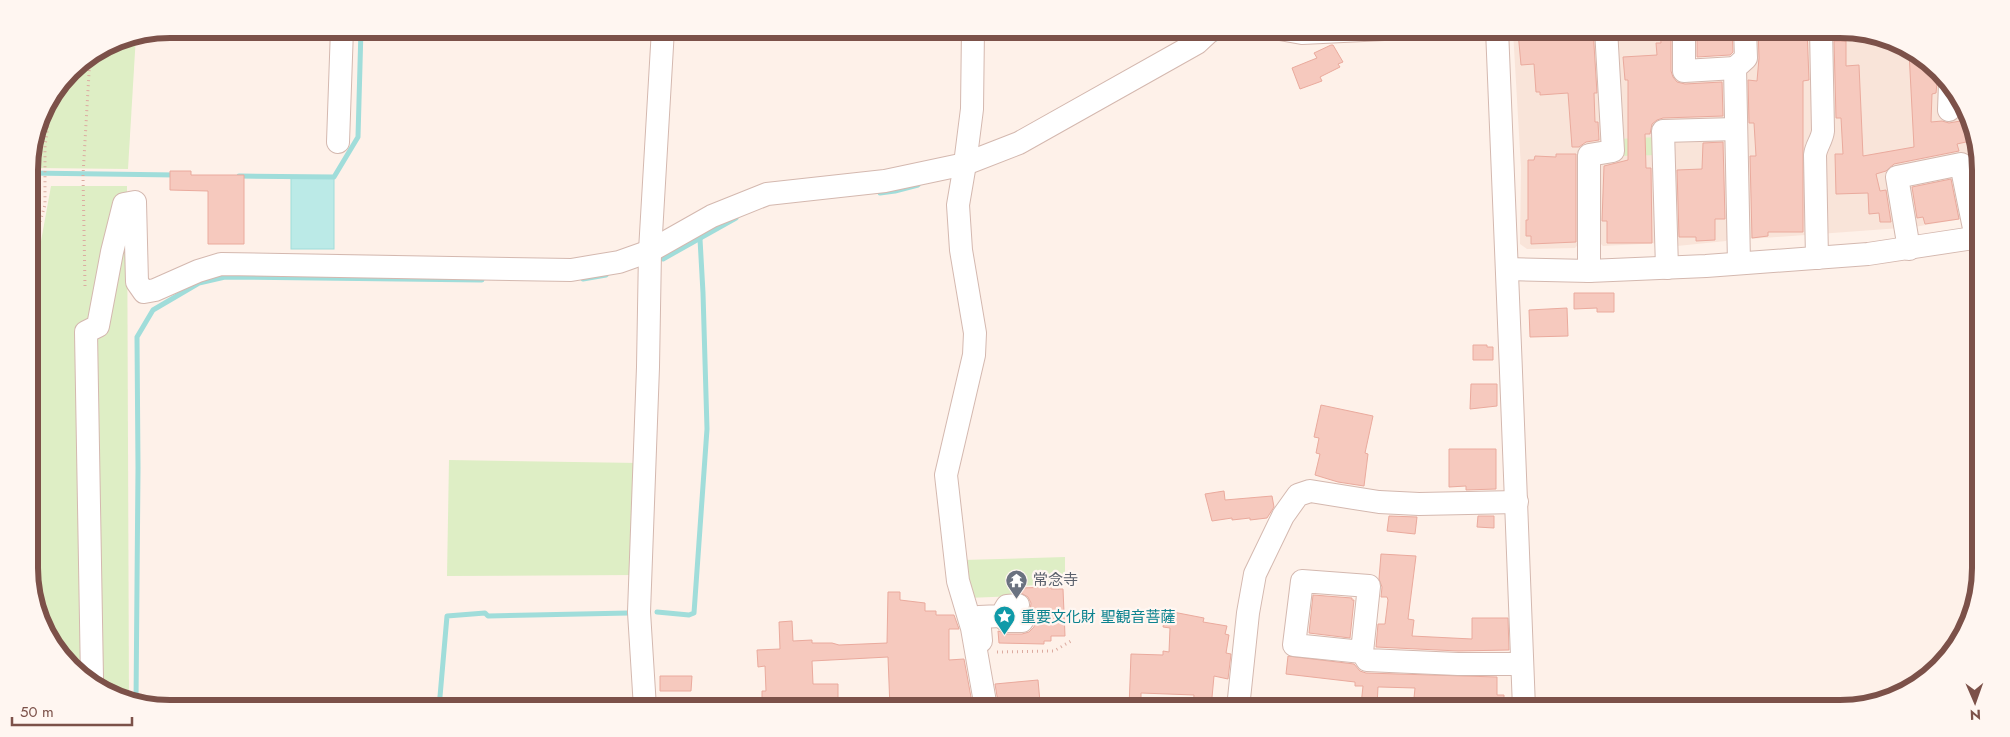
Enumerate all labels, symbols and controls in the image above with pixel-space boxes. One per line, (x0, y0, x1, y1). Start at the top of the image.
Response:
temple icon: 常念寺 (1005, 568, 1029, 599)
place label: 常念寺 (1033, 569, 1078, 591)
place icon: 重要文化財 聖観音菩薩 (993, 605, 1017, 636)
place label: 重要文化財 聖観音菩薩 (1021, 606, 1176, 628)
north arrow (1950, 677, 2000, 727)
scale bar (12, 694, 132, 726)
text: 50 m (20, 701, 54, 723)
text: N (1970, 705, 1981, 725)

